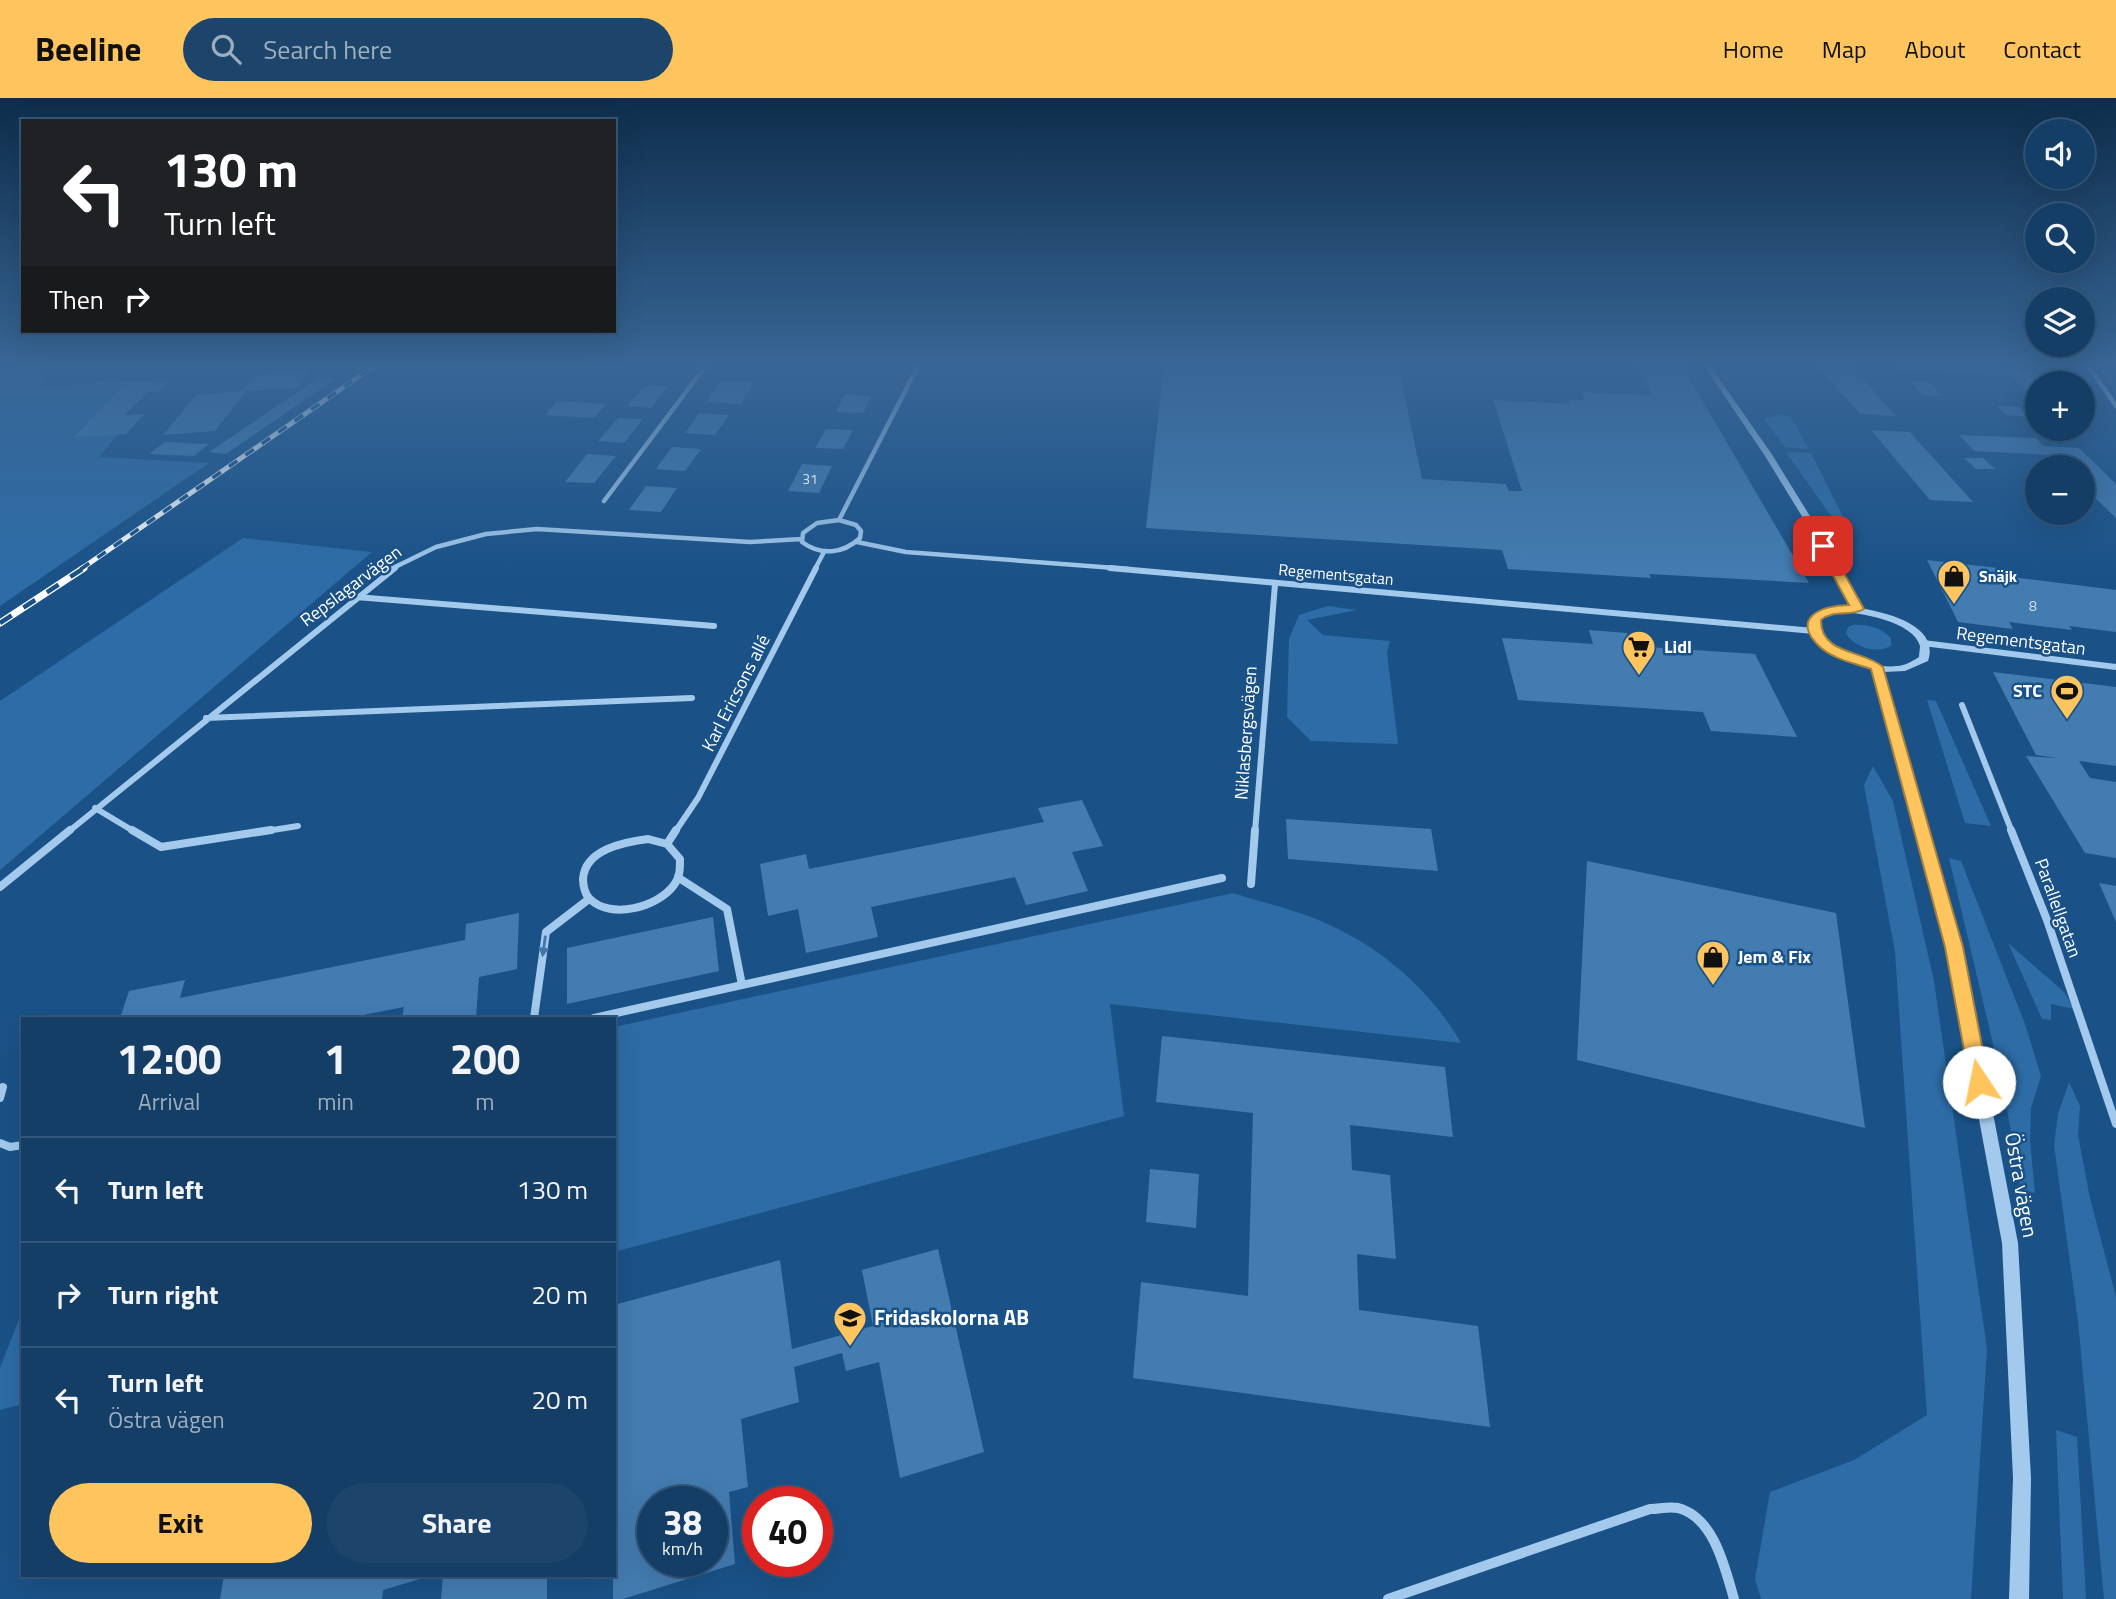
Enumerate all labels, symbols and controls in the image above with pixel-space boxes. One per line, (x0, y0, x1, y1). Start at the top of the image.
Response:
search box (183, 18, 673, 81)
text: Beeline (35, 24, 141, 74)
icon: search (207, 30, 245, 68)
text: Search here (263, 30, 392, 69)
text: Home (1723, 31, 1784, 67)
text: Map (1822, 31, 1867, 67)
text: About (1905, 31, 1965, 67)
text: Contact (2003, 31, 2081, 67)
map controls (2025, 119, 2095, 525)
button: sound (2025, 119, 2095, 189)
text: 130 m (164, 131, 298, 206)
icon: left (49, 147, 140, 238)
text: Turn left (164, 199, 276, 247)
button: search (2025, 203, 2095, 273)
text: Then (49, 280, 104, 319)
icon: right (118, 280, 156, 318)
button: layers (2025, 287, 2095, 357)
button: + (2025, 371, 2095, 441)
button: − (2025, 455, 2095, 525)
house number: 31 (802, 468, 818, 489)
pin (1793, 516, 1853, 576)
icon: arrive (1804, 527, 1842, 565)
street label: Repslagarvägen (294, 538, 407, 633)
street label: Regementsgatan (1277, 557, 1395, 591)
shop icon: Snäjk (1935, 557, 1973, 606)
place label: Snäjk (1979, 564, 2018, 588)
house number: 8 (2029, 595, 2037, 616)
street label: Regementsgatan (1955, 619, 2087, 662)
supermarket icon: Lidl (1620, 628, 1658, 677)
street label: Karl Ericsons allé (694, 630, 777, 756)
place label: Lidl (1664, 633, 1692, 660)
street label: Niklasbergsvägen (1227, 665, 1264, 801)
sports icon: STC (2048, 672, 2086, 721)
place label: STC (2013, 677, 2042, 704)
street label: Parallellgatan (2028, 854, 2089, 961)
one-way arrow (538, 935, 549, 957)
shop icon: Jem & Fix (1694, 938, 1732, 987)
place label: Jem & Fix (1738, 943, 1811, 970)
text: 12:00 (117, 1026, 222, 1090)
text: 1 (324, 1026, 347, 1090)
text: 200 (450, 1026, 520, 1090)
position arrow (1942, 1045, 2016, 1119)
text: Arrival (138, 1084, 200, 1119)
text: min (317, 1084, 354, 1119)
text: m (475, 1084, 495, 1119)
street label: Östra vägen (1997, 1130, 2047, 1240)
text: Turn left (108, 1170, 203, 1209)
text: 130 m (517, 1170, 588, 1209)
icon: left (49, 1171, 87, 1209)
text: Turn right (108, 1275, 219, 1314)
text: 20 m (531, 1275, 588, 1314)
icon: right (49, 1276, 87, 1314)
school or university icon: Fridaskolorna AB (831, 1299, 869, 1348)
place label: Fridaskolorna AB (874, 1301, 1029, 1333)
text: Turn left (108, 1363, 203, 1402)
text: 20 m (531, 1380, 588, 1419)
icon: left (49, 1381, 87, 1419)
text: Östra vägen (108, 1402, 225, 1437)
button: Exit (49, 1483, 312, 1563)
button: Share (326, 1483, 588, 1563)
speed limit sign: 40 (742, 1486, 833, 1577)
text: 38 (663, 1495, 702, 1549)
text: km/h (662, 1535, 703, 1562)

